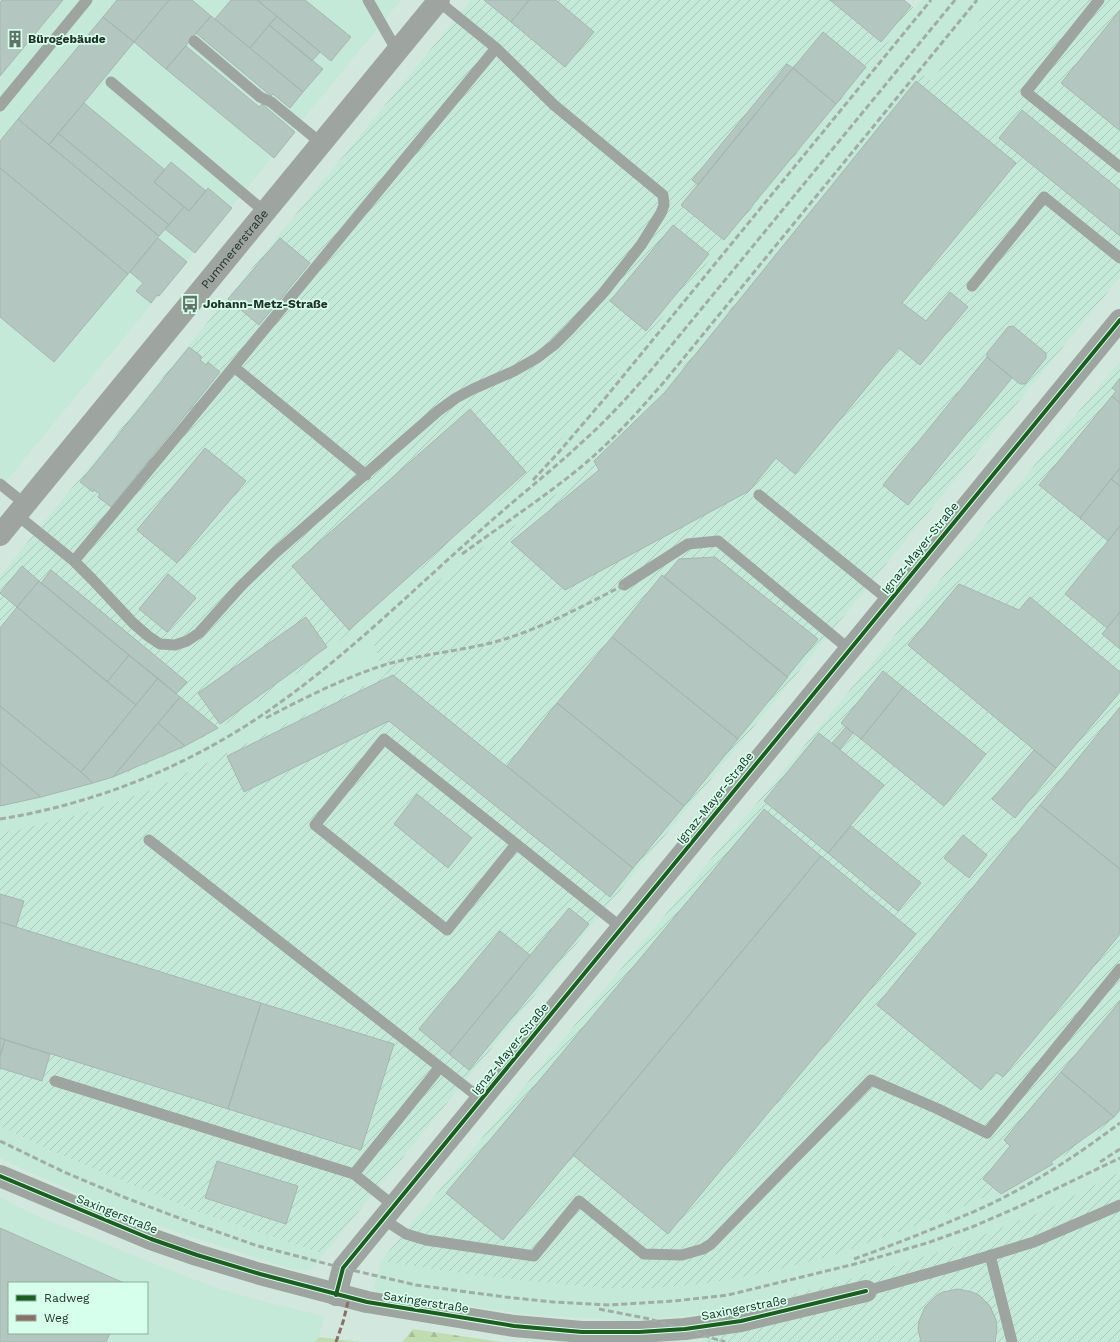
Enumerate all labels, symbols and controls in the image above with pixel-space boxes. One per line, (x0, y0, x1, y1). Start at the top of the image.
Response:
building icon: Bürogebäude (5, 29, 25, 49)
place label: Bürogebäude (28, 32, 106, 46)
street label: Pummererstraße (198, 207, 271, 291)
bus stop icon: Johann-Metz-Straße (180, 294, 200, 314)
place label: Johann-Metz-Straße (203, 297, 328, 311)
street label: Ignaz-Mayer-Straße (879, 499, 961, 597)
street label: Ignaz-Mayer-Straße (674, 749, 756, 847)
street label: Ignaz-Mayer-Straße (469, 1000, 551, 1098)
street label: Saxingerstraße (74, 1191, 160, 1237)
legend (8, 1282, 148, 1334)
street label: Saxingerstraße (382, 1288, 470, 1316)
text: Radweg (44, 1291, 90, 1305)
street label: Saxingerstraße (700, 1293, 788, 1323)
text: Weg (44, 1311, 69, 1325)

